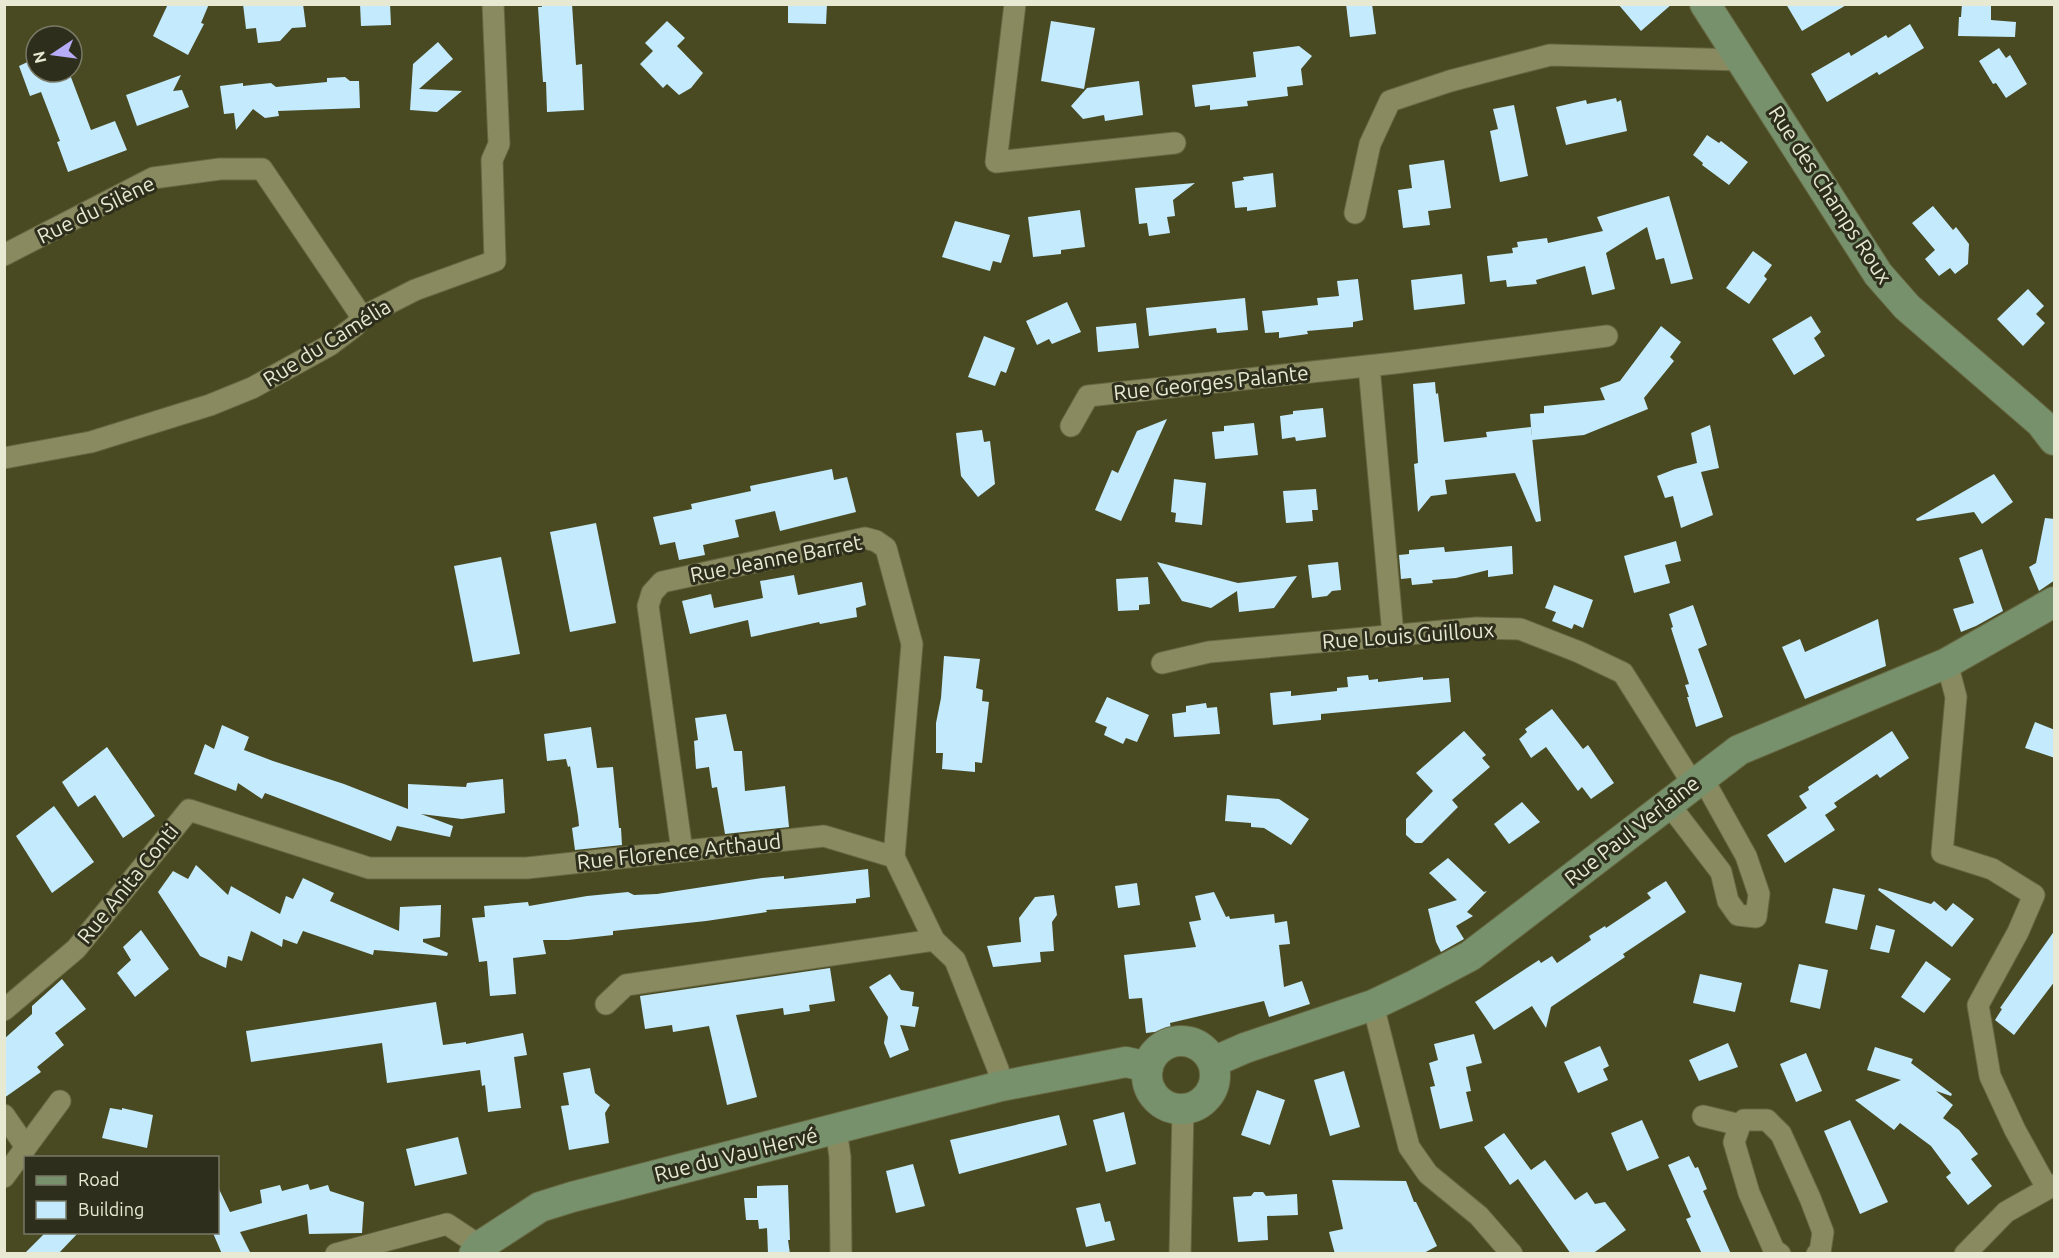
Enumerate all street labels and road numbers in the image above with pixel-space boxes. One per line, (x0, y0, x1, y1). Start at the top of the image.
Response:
street label: Rue des Champs Roux (1764, 101, 1898, 288)
street label: Rue du Silène (33, 170, 158, 248)
street label: Rue du Camélia (258, 293, 394, 391)
street label: Rue Georges Palante (1112, 360, 1310, 404)
street label: Rue Jeanne Barret (688, 530, 864, 586)
street label: Rue Louis Guilloux (1321, 617, 1495, 653)
street label: Rue Paul Verlaine (1559, 770, 1703, 890)
street label: Rue Anita Conti (72, 819, 183, 948)
street label: Rue Florence Arthaud (576, 828, 782, 874)
street label: Rue du Vau Hervé (652, 1122, 820, 1186)

